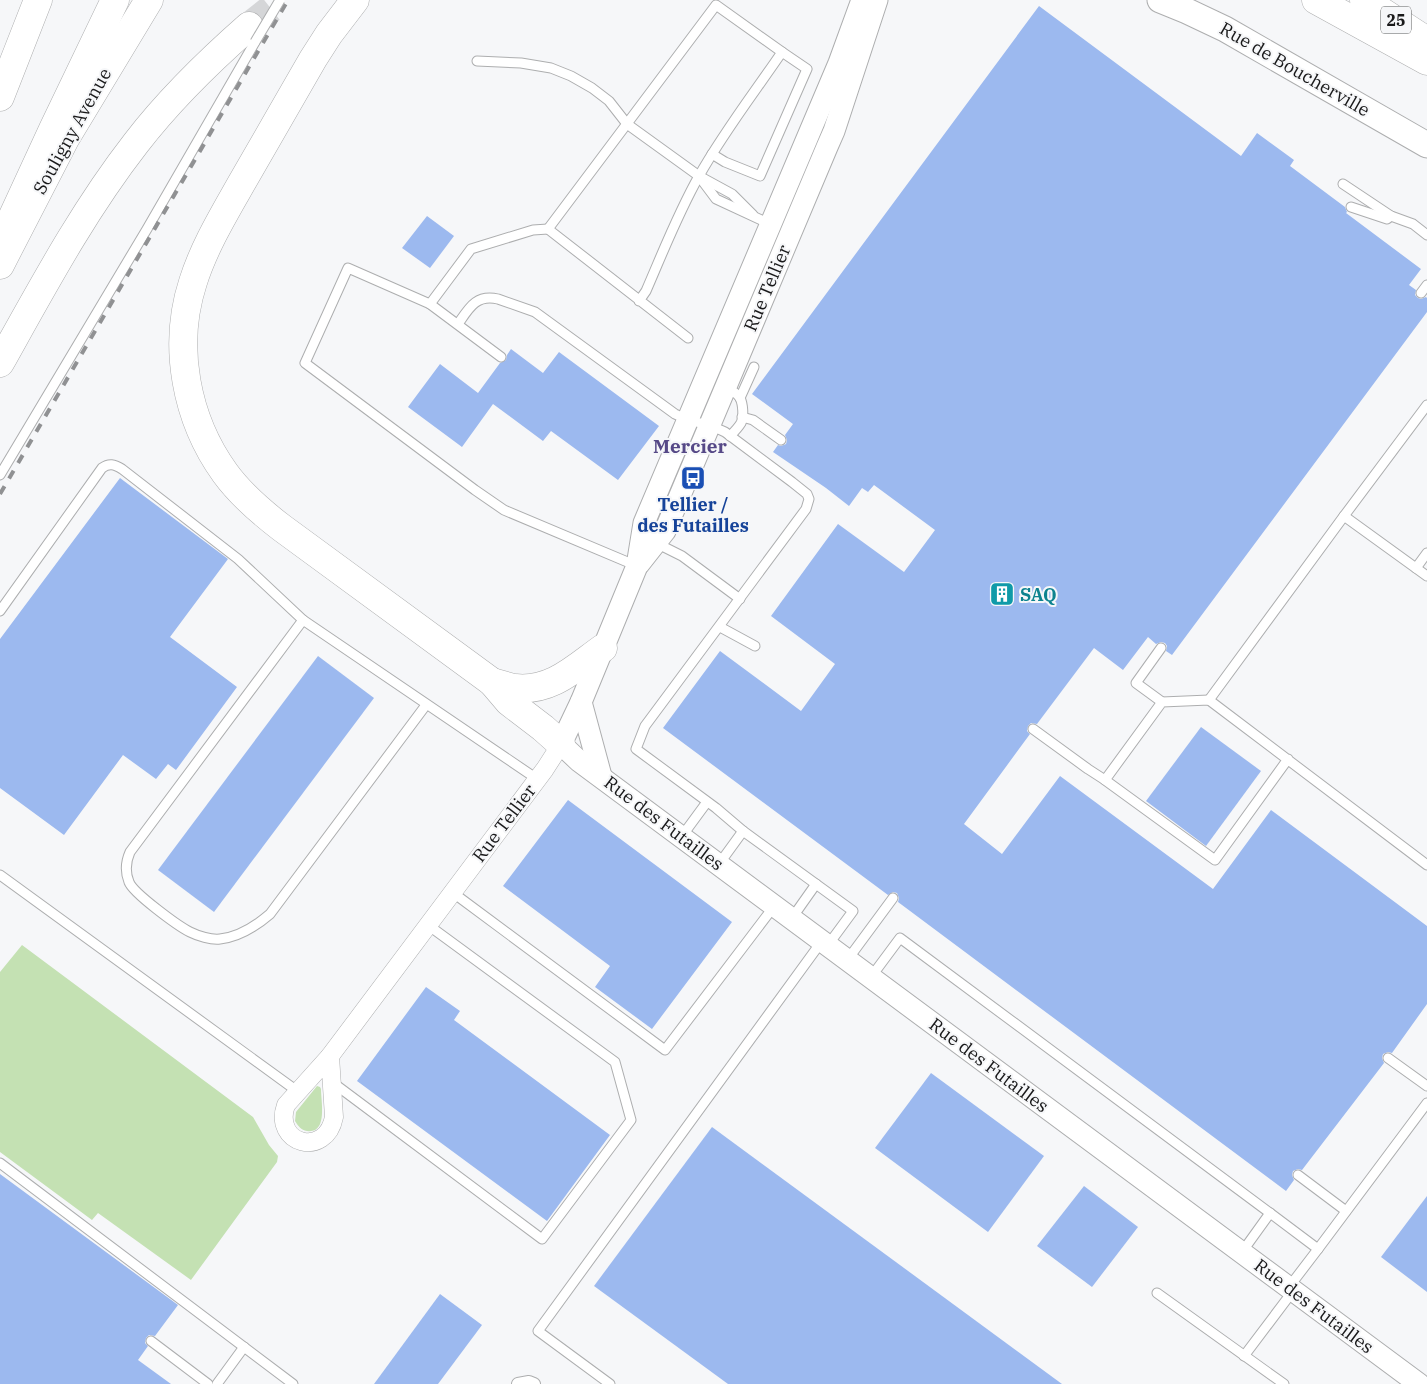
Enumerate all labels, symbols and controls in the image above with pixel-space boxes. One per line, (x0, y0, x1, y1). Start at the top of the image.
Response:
road number: 25 (1381, 6, 1411, 34)
street label: Rue de Boucherville (1216, 17, 1374, 121)
street label: Souligny Avenue (28, 64, 116, 198)
street label: Rue Tellier (739, 241, 795, 335)
district label: Mercier (653, 434, 728, 458)
bus stop icon: Tellier / des Futailles (680, 465, 706, 491)
place label: Tellier / des Futailles (637, 493, 749, 537)
building icon: SAQ (989, 581, 1015, 607)
place label: SAQ (1020, 583, 1057, 606)
street label: Rue des Futailles (600, 771, 728, 875)
street label: Rue Tellier (467, 779, 541, 867)
street label: Rue des Futailles (925, 1013, 1053, 1117)
street label: Rue des Futailles (1250, 1254, 1378, 1358)

